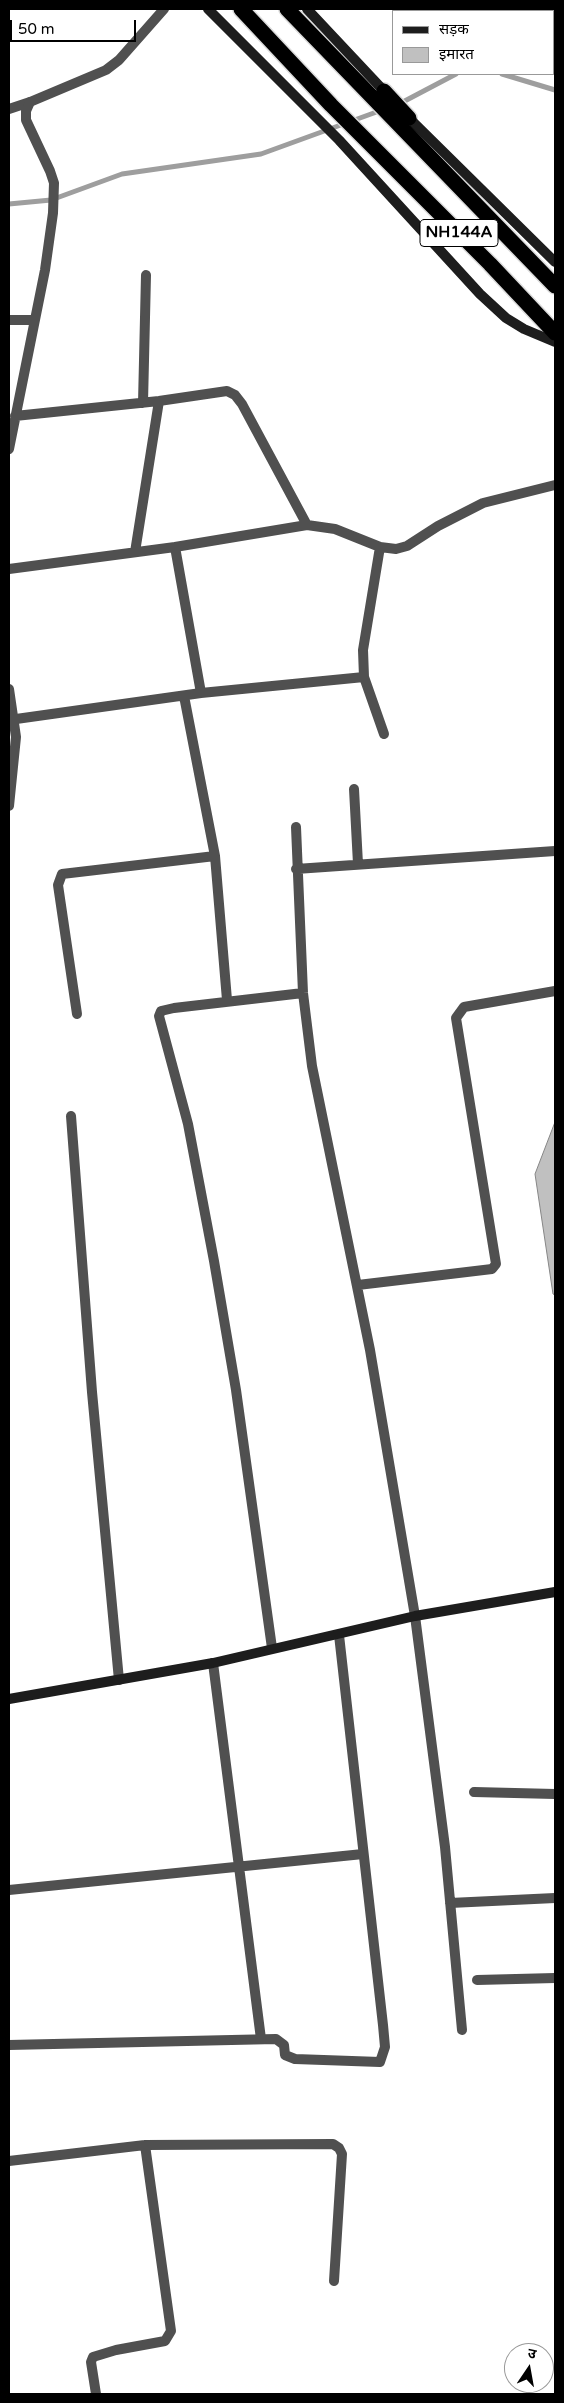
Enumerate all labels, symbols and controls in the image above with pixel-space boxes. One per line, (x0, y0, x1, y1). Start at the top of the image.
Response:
scale bar (12, 10, 139, 42)
legend (392, 10, 554, 75)
text: 50 m (18, 20, 55, 38)
text: सड़क (439, 20, 469, 38)
text: इमारत (439, 45, 474, 63)
road number: NH144A (420, 220, 498, 247)
north arrow (504, 2343, 554, 2393)
text: उ (526, 2345, 538, 2363)

